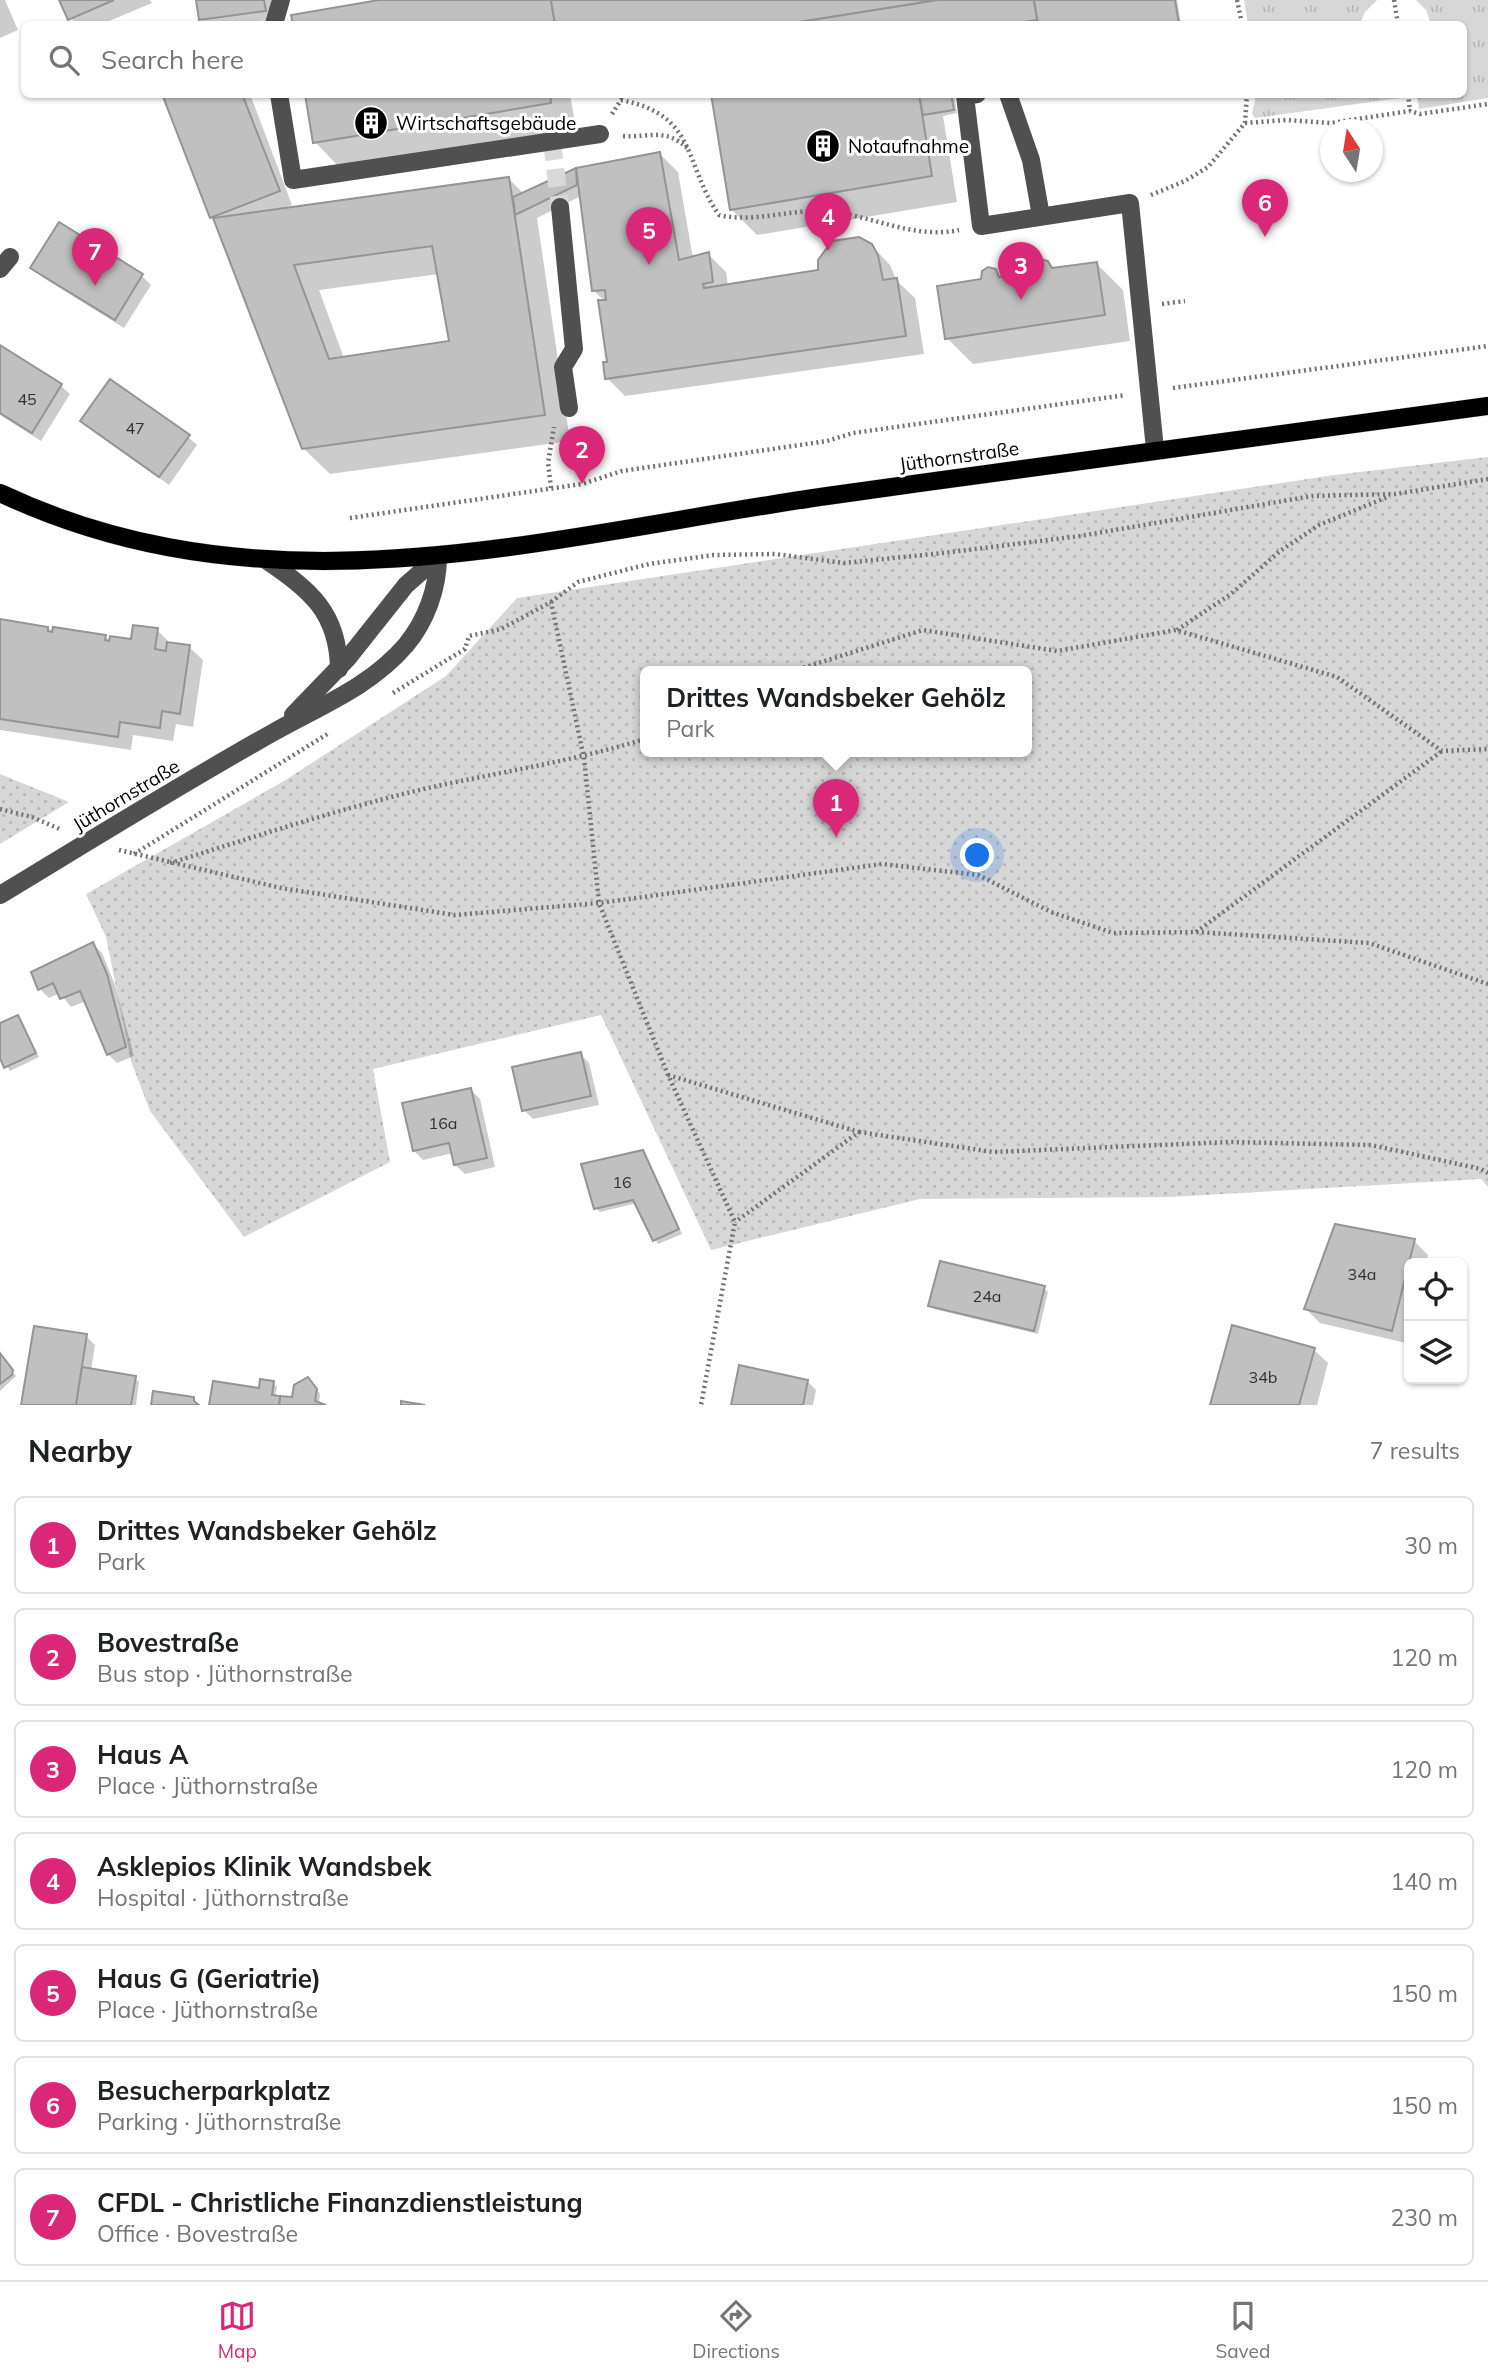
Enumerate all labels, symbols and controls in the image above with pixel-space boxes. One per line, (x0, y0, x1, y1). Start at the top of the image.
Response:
search box (21, 21, 1467, 98)
icon: search (45, 41, 83, 79)
text: Search here (101, 43, 244, 76)
building icon: Wirtschaftsgebäude (352, 104, 390, 142)
place label: Wirtschaftsgebäude (396, 111, 576, 135)
north arrow (1320, 119, 1383, 182)
building icon: Notaufnahme (804, 127, 842, 165)
place label: Notaufnahme (848, 134, 969, 158)
pin: 6 (1242, 179, 1288, 237)
pin: 4 (805, 193, 851, 251)
pin: 5 (626, 207, 672, 265)
pin: 7 (72, 228, 118, 286)
pin: 3 (998, 242, 1044, 300)
house number: 45 (17, 389, 37, 409)
house number: 47 (125, 418, 145, 438)
pin: 2 (559, 426, 605, 484)
street label: Jüthornstraße (898, 436, 1020, 476)
popup (640, 666, 1032, 757)
text: Drittes Wandsbeker Gehölz (666, 681, 1006, 714)
text: Park (666, 714, 715, 743)
street label: Jüthornstraße (68, 754, 184, 836)
pin: 1 (813, 779, 859, 837)
your location (960, 838, 994, 872)
house number: 16a (429, 1113, 457, 1133)
house number: 16 (612, 1172, 632, 1192)
map controls (1404, 1258, 1467, 1384)
button: locate (1404, 1258, 1467, 1321)
house number: 34a (1348, 1264, 1376, 1284)
house number: 24a (973, 1286, 1001, 1306)
button: layers (1404, 1321, 1467, 1384)
house number: 34b (1249, 1367, 1277, 1387)
text: Nearby (28, 1432, 132, 1470)
text: 7 results (1370, 1436, 1460, 1465)
text: Drittes Wandsbeker Gehölz (97, 1514, 437, 1547)
text: 1 (46, 1531, 60, 1560)
text: 30 m (1404, 1531, 1458, 1560)
text: Park (97, 1547, 145, 1576)
text: Bovestraße (97, 1626, 239, 1659)
text: 2 (46, 1643, 60, 1672)
text: 120 m (1390, 1643, 1458, 1672)
text: Bus stop · Jüthornstraße (97, 1659, 353, 1688)
text: Haus A (97, 1738, 188, 1771)
text: 3 (46, 1755, 60, 1784)
text: 120 m (1390, 1755, 1458, 1784)
text: Place · Jüthornstraße (97, 1771, 318, 1800)
text: Asklepios Klinik Wandsbek (97, 1850, 431, 1883)
text: 4 (46, 1867, 60, 1896)
text: 140 m (1390, 1867, 1458, 1896)
text: Hospital · Jüthornstraße (97, 1883, 349, 1912)
text: Haus G (Geriatrie) (97, 1962, 321, 1995)
text: 5 (46, 1979, 60, 2008)
text: 150 m (1390, 1979, 1458, 2008)
text: Place · Jüthornstraße (97, 1995, 318, 2024)
text: Besucherparkplatz (97, 2074, 330, 2107)
text: 6 (46, 2091, 60, 2120)
text: 150 m (1390, 2091, 1458, 2120)
text: Parking · Jüthornstraße (97, 2107, 341, 2136)
text: CFDL - Christliche Finanzdienstleistung (97, 2186, 583, 2219)
text: 7 (46, 2203, 60, 2232)
text: 230 m (1390, 2203, 1458, 2232)
text: Office · Bovestraße (97, 2219, 298, 2248)
tab: Map (218, 2297, 257, 2363)
tab: Directions (692, 2297, 780, 2363)
tab: Saved (1215, 2297, 1270, 2363)

